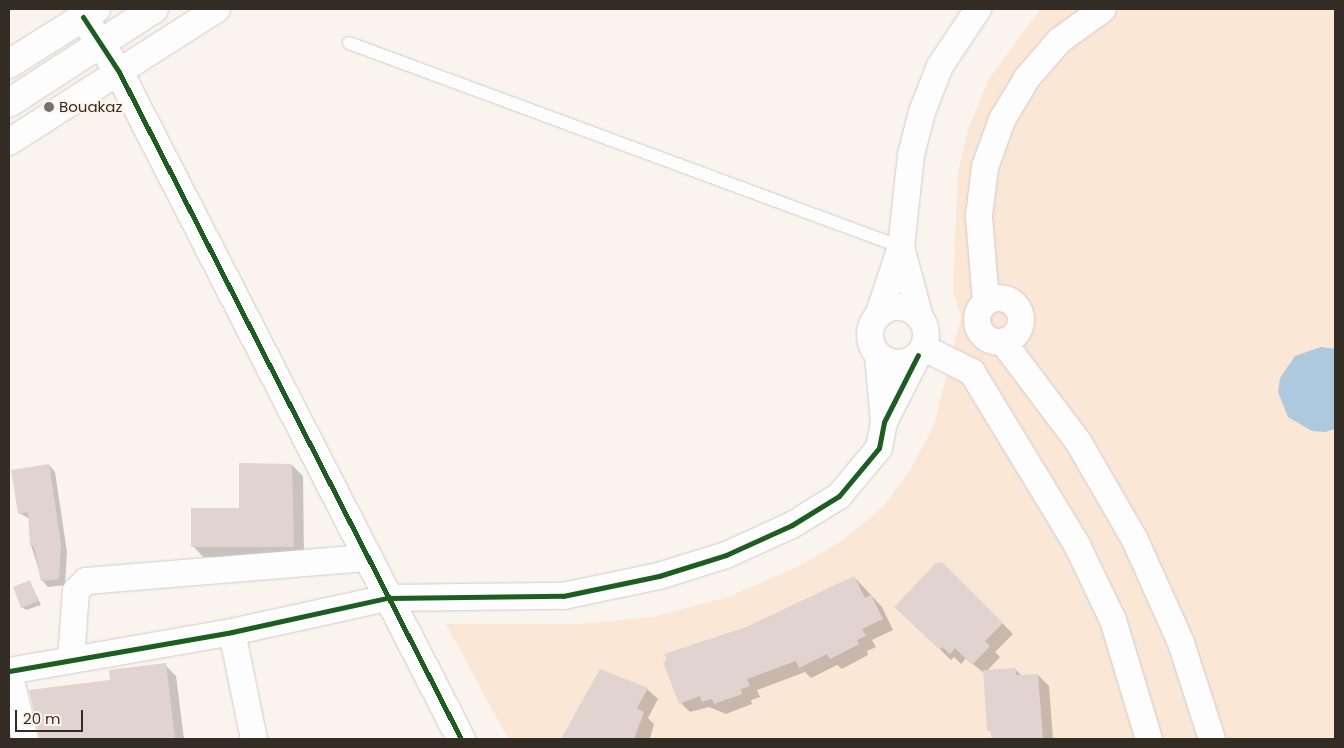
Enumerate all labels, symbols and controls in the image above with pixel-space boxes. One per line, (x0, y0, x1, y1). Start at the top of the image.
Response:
place label: Bouakaz (59, 98, 122, 116)
marker: Bouakaz (43, 101, 55, 113)
scale bar (18, 700, 85, 732)
text: 20 m (23, 708, 61, 729)

